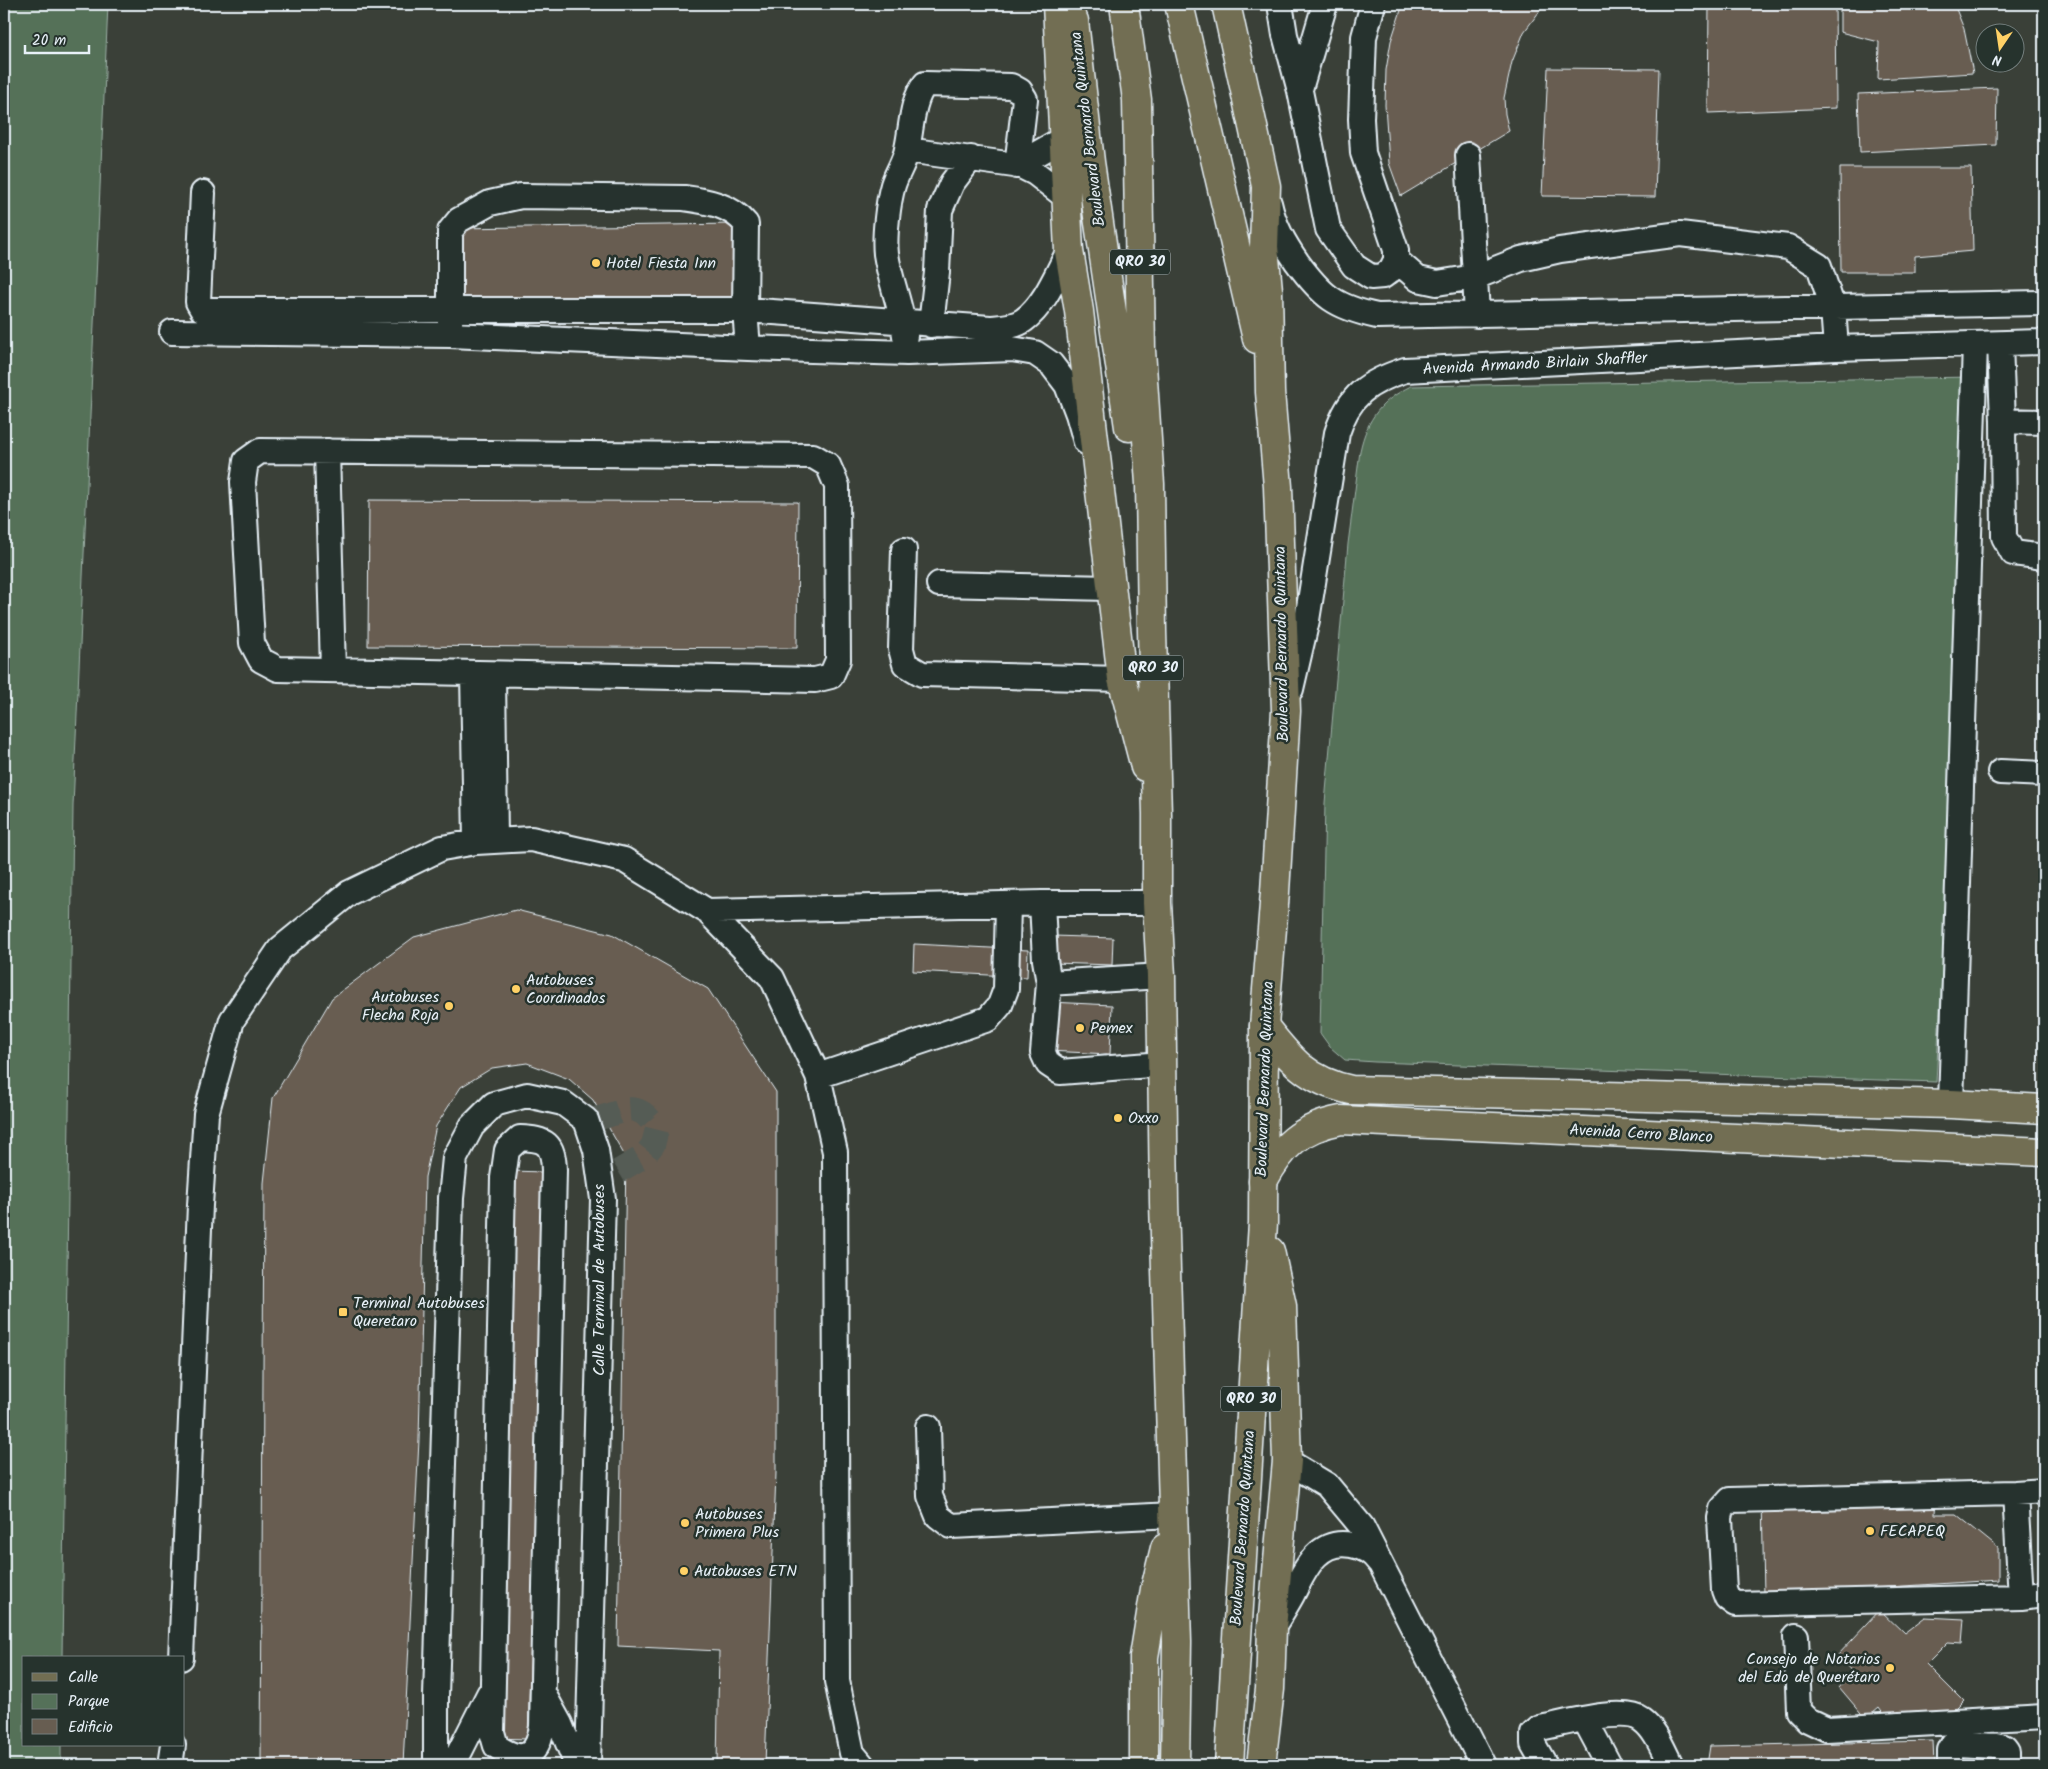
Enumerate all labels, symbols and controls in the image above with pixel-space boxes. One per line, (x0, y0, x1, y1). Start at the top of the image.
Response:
scale bar (25, 22, 89, 54)
north arrow (1976, 22, 2026, 72)
text: 20 m (32, 29, 66, 53)
street label: Boulevard Bernardo Quintana (1064, 30, 1112, 228)
text: N (1990, 48, 2004, 71)
road number: QRO 30 (1110, 250, 1170, 274)
place label: Hotel Fiesta Inn (606, 251, 716, 276)
marker: Hotel Fiesta Inn (590, 257, 602, 269)
street label: Avenida Armando Birlain Shaffler (1422, 346, 1650, 382)
street label: Boulevard Bernardo Quintana (1268, 546, 1296, 742)
road number: QRO 30 (1123, 656, 1183, 680)
place label: Autobuses Coordinados (526, 968, 605, 1011)
street label: Boulevard Bernardo Quintana (1249, 981, 1281, 1177)
marker: Autobuses Coordinados (510, 983, 522, 995)
place label: Autobuses Flecha Roja (362, 985, 439, 1028)
marker: Autobuses Flecha Roja (443, 1000, 455, 1012)
place label: Pemex (1090, 1016, 1134, 1041)
marker: Pemex (1074, 1022, 1086, 1034)
place label: Oxxo (1128, 1106, 1159, 1131)
marker: Oxxo (1112, 1112, 1124, 1124)
street label: Avenida Cerro Blanco (1569, 1118, 1713, 1150)
street label: Calle Terminal de Autobuses (587, 1184, 612, 1376)
place label: Terminal Autobuses Queretaro (353, 1291, 485, 1334)
marker: Terminal Autobuses Queretaro (337, 1306, 349, 1318)
road number: QRO 30 (1221, 1386, 1281, 1412)
street label: Boulevard Bernardo Quintana (1224, 1429, 1262, 1627)
place label: Autobuses Primera Plus (695, 1502, 779, 1545)
marker: Autobuses Primera Plus (679, 1517, 691, 1529)
place label: FECAPEQ (1880, 1519, 1945, 1544)
marker: FECAPEQ (1864, 1525, 1876, 1537)
place label: Autobuses ETN (694, 1559, 797, 1584)
marker: Autobuses ETN (678, 1565, 690, 1577)
place label: Consejo de Notarios del Edo de Querétaro (1738, 1647, 1880, 1690)
legend (22, 1656, 185, 1746)
marker: Consejo de Notarios del Edo de Querétaro (1884, 1662, 1896, 1674)
text: Calle (68, 1666, 98, 1690)
text: Parque (68, 1690, 109, 1714)
text: Edificio (68, 1716, 113, 1740)

